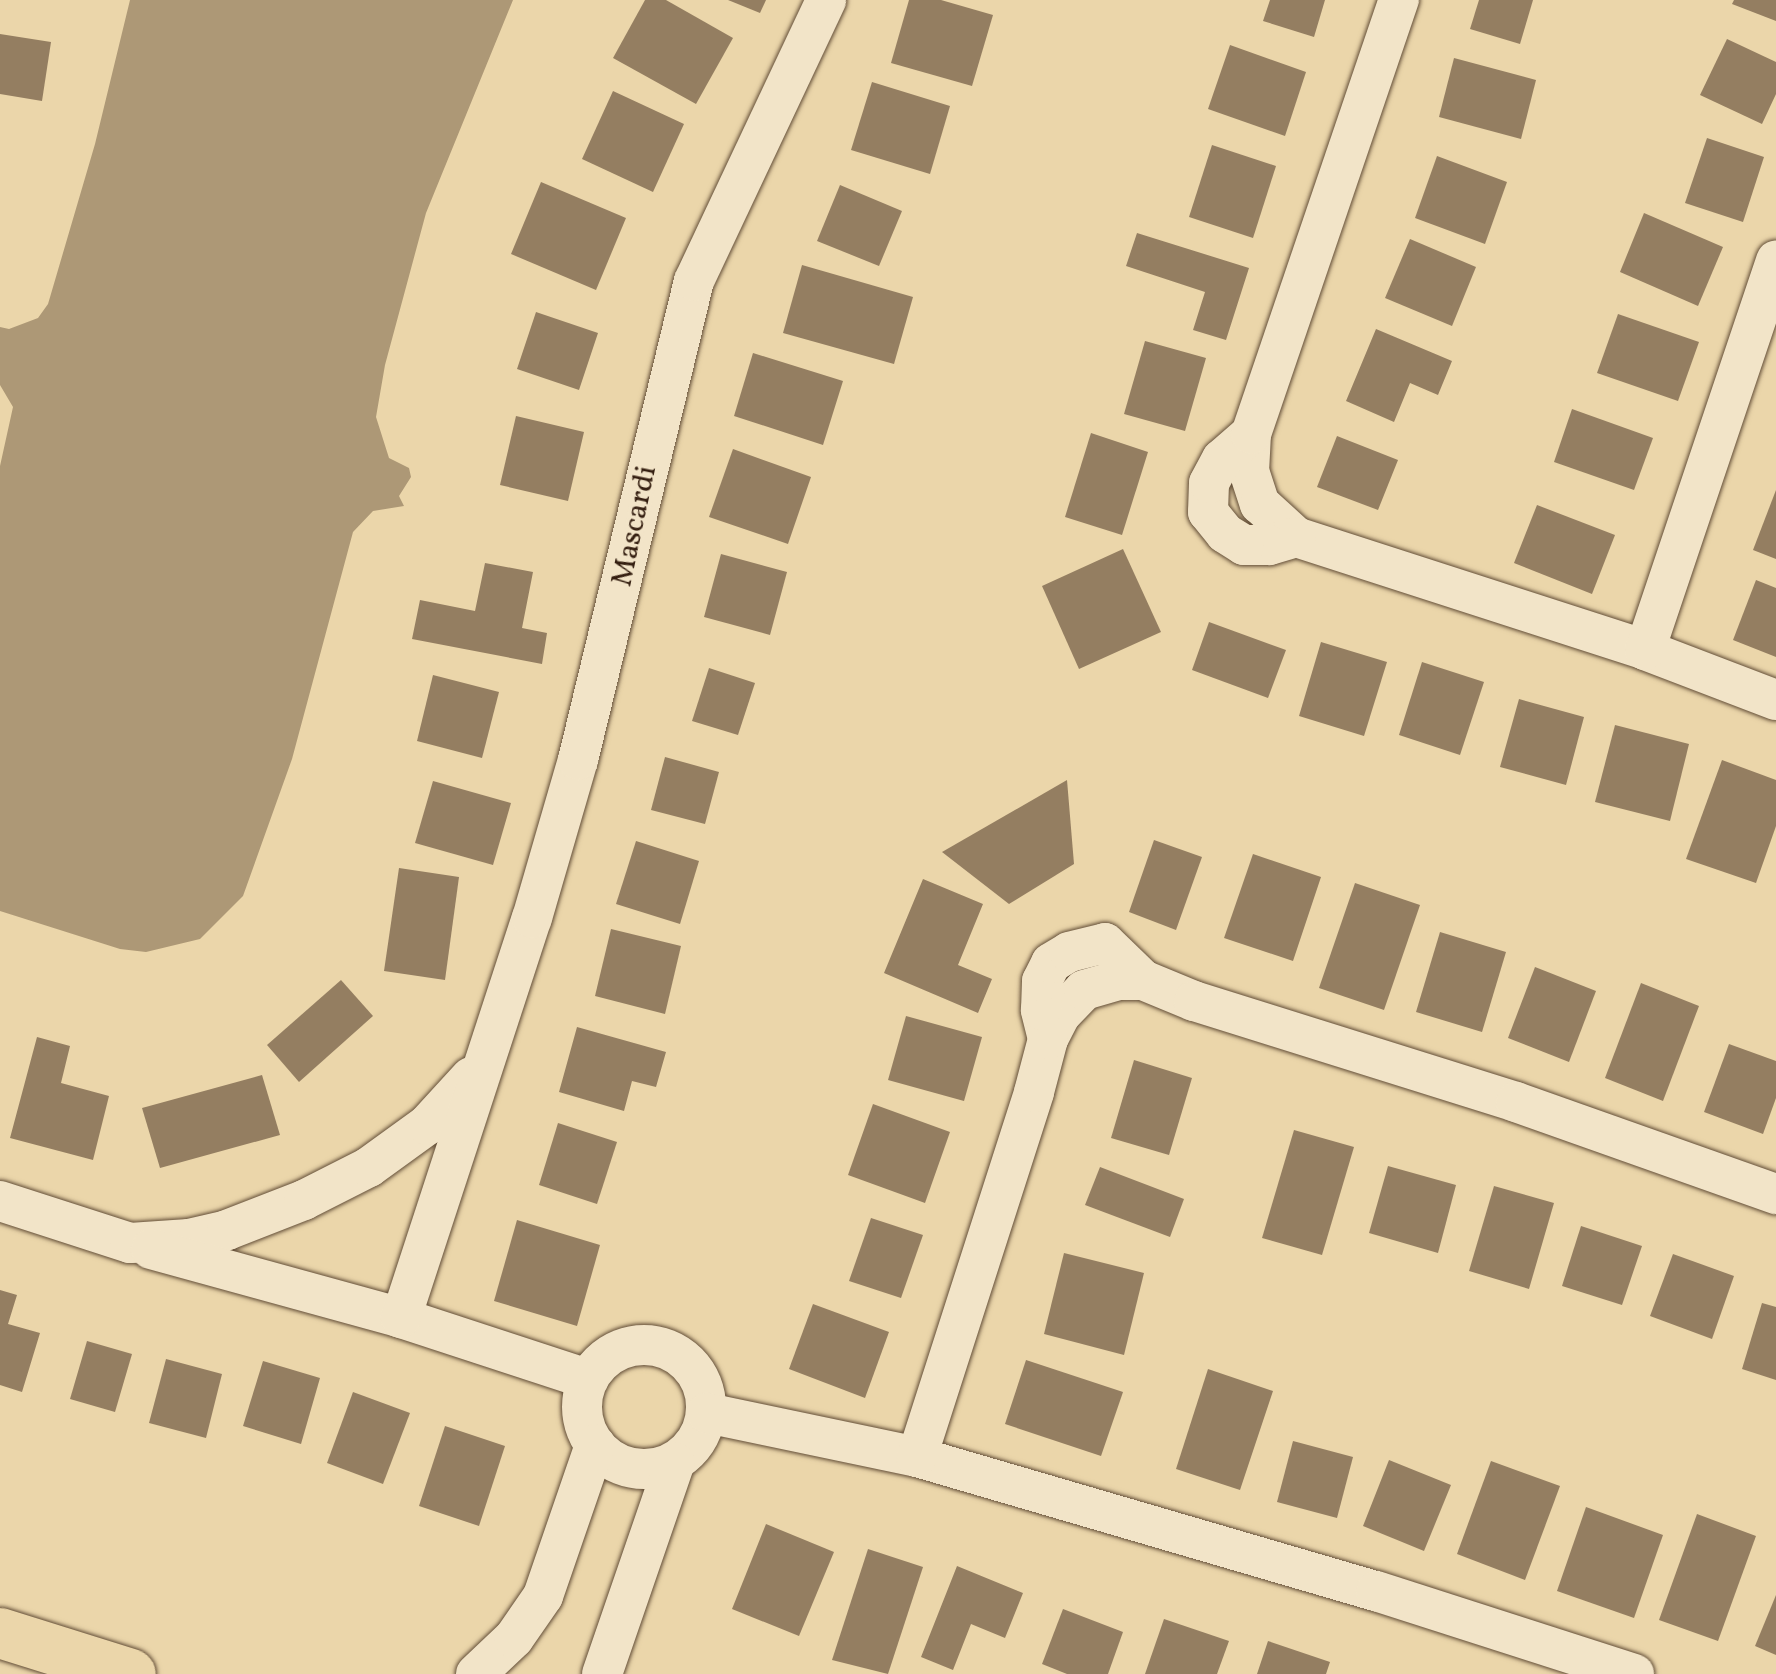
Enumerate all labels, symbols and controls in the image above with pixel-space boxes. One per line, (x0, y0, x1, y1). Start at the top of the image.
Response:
street label: Mascardi (605, 462, 665, 590)

